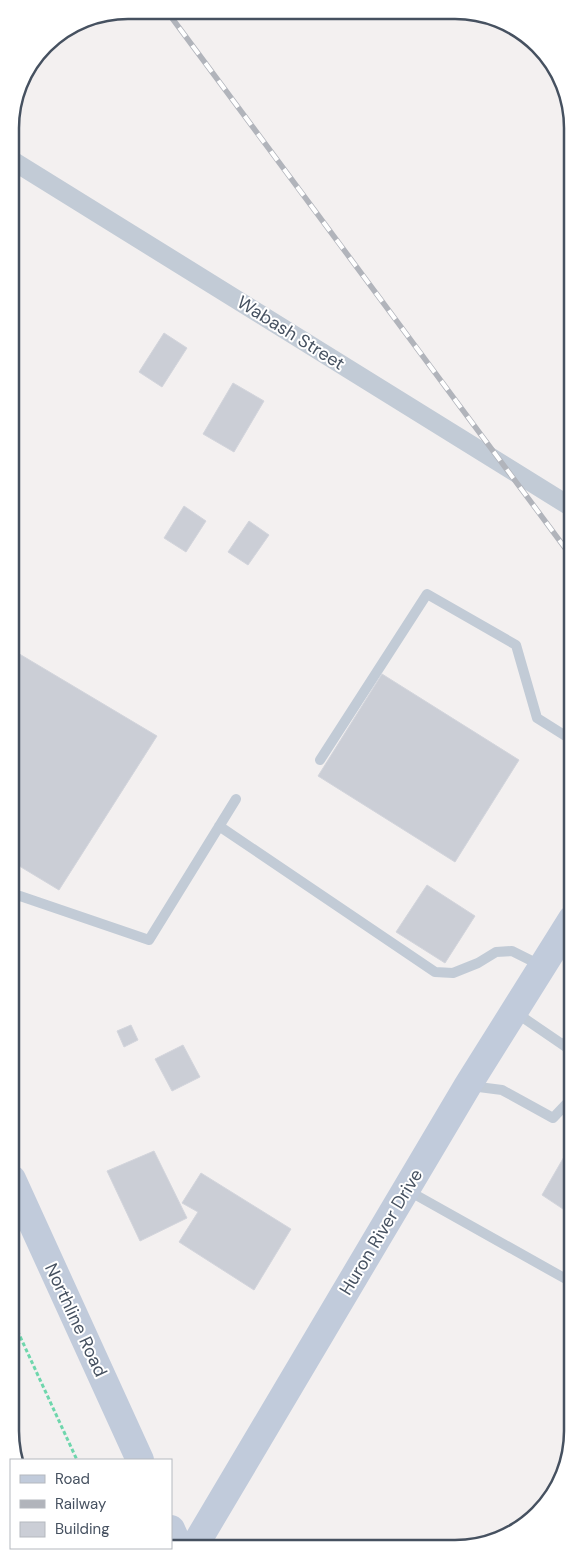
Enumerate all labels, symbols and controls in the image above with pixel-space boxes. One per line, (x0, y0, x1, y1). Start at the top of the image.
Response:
street label: Wabash Street (233, 290, 349, 376)
street label: Huron River Drive (334, 1165, 428, 1299)
street label: Northline Road (39, 1259, 113, 1381)
legend (10, 1459, 172, 1549)
text: Road (55, 1469, 90, 1489)
text: Railway (55, 1494, 107, 1514)
text: Building (55, 1519, 110, 1539)

